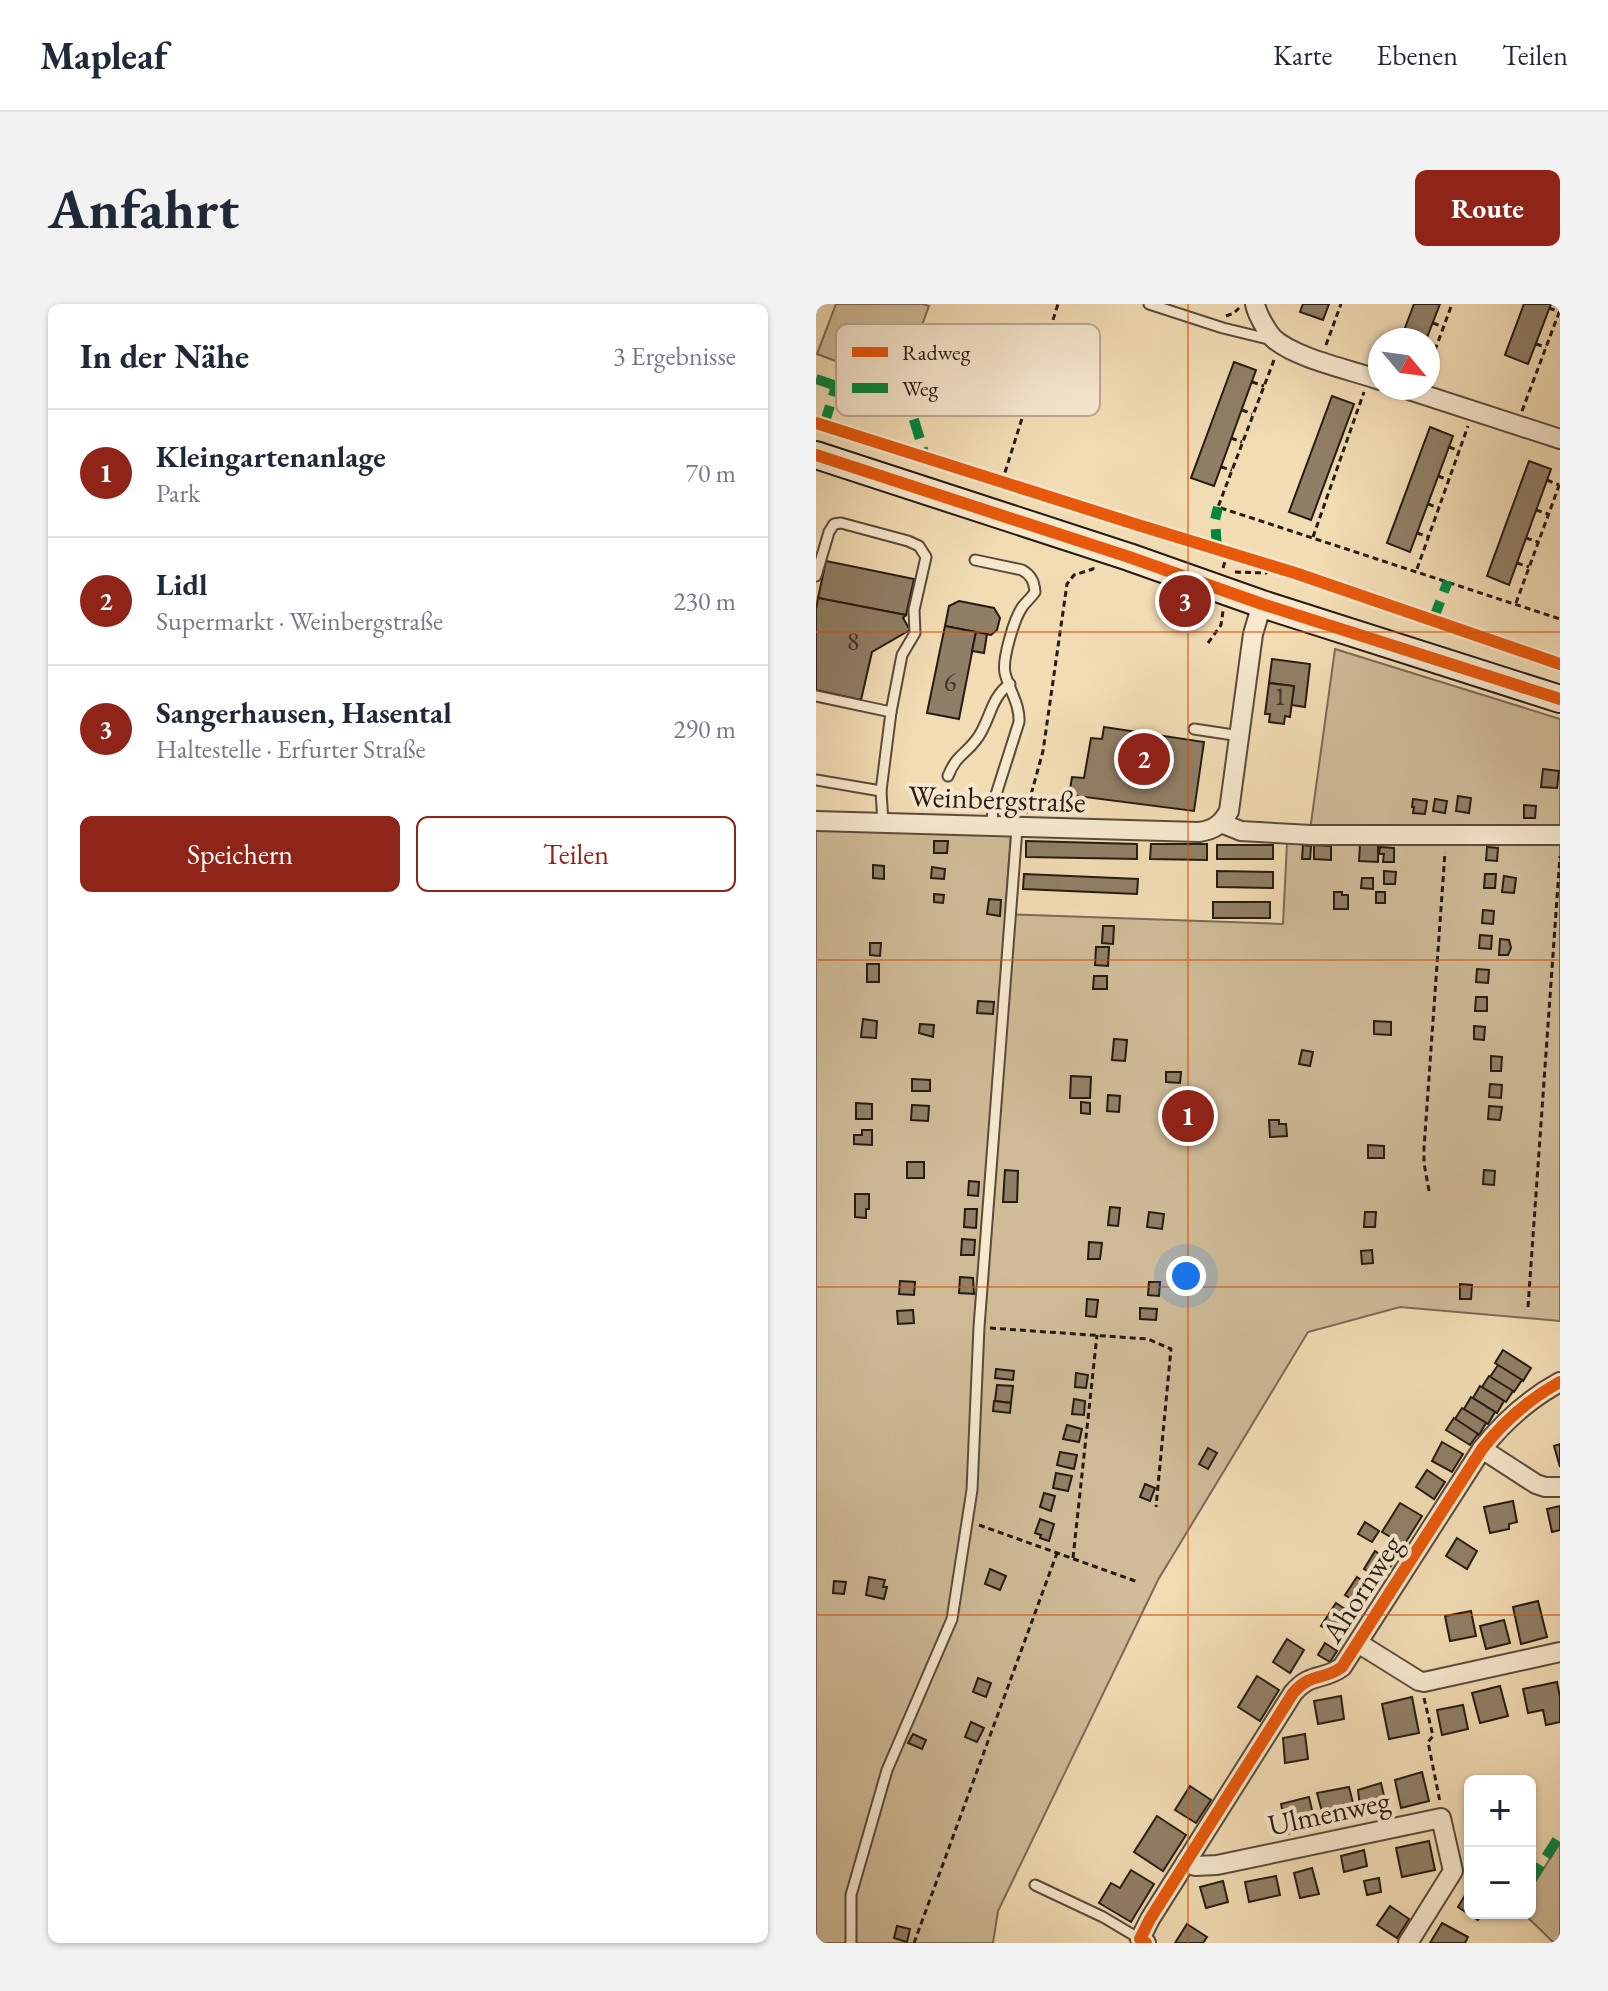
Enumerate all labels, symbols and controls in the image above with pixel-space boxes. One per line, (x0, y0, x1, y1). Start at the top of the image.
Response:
text: Mapleaf (40, 31, 167, 80)
text: Karte (1273, 37, 1332, 73)
text: Ebenen (1376, 37, 1458, 73)
text: Teilen (1502, 37, 1568, 73)
button: Route (1415, 170, 1560, 246)
text: Anfahrt (48, 172, 239, 245)
legend (836, 324, 1100, 416)
north arrow (1368, 328, 1440, 400)
text: In der Nähe (80, 334, 249, 378)
text: Radweg (902, 338, 971, 367)
text: 3 Ergebnisse (613, 339, 736, 373)
text: Weg (902, 374, 939, 403)
text: Kleingartenanlage (156, 437, 386, 476)
text: 1 (99, 456, 113, 490)
text: 70 m (686, 456, 736, 490)
text: Park (156, 476, 200, 510)
text: Lidl (156, 565, 208, 604)
pin: 3 (1159, 571, 1211, 631)
text: 2 (99, 584, 113, 618)
text: 230 m (673, 584, 736, 618)
text: Supermarkt · Weinbergstraße (156, 604, 443, 638)
house number: 8 (847, 624, 859, 658)
house number: 6 (944, 665, 956, 699)
house number: 1 (1274, 679, 1286, 713)
text: Sangerhausen, Hasental (156, 693, 452, 732)
text: 3 (99, 712, 113, 746)
text: 290 m (673, 712, 736, 746)
pin: 2 (1118, 729, 1170, 789)
text: Haltestelle · Erfurter Straße (156, 732, 426, 766)
street label: Weinbergstraße (908, 776, 1086, 821)
button: Speichern (80, 816, 400, 892)
button: Teilen (416, 816, 736, 892)
pin: 1 (1162, 1086, 1214, 1146)
your location (1166, 1256, 1206, 1296)
street label: Ahornweg (1312, 1527, 1411, 1651)
map controls (1464, 1775, 1536, 1919)
button: + (1464, 1775, 1536, 1847)
street label: Ulmenweg (1264, 1780, 1395, 1844)
button: − (1464, 1847, 1536, 1919)

